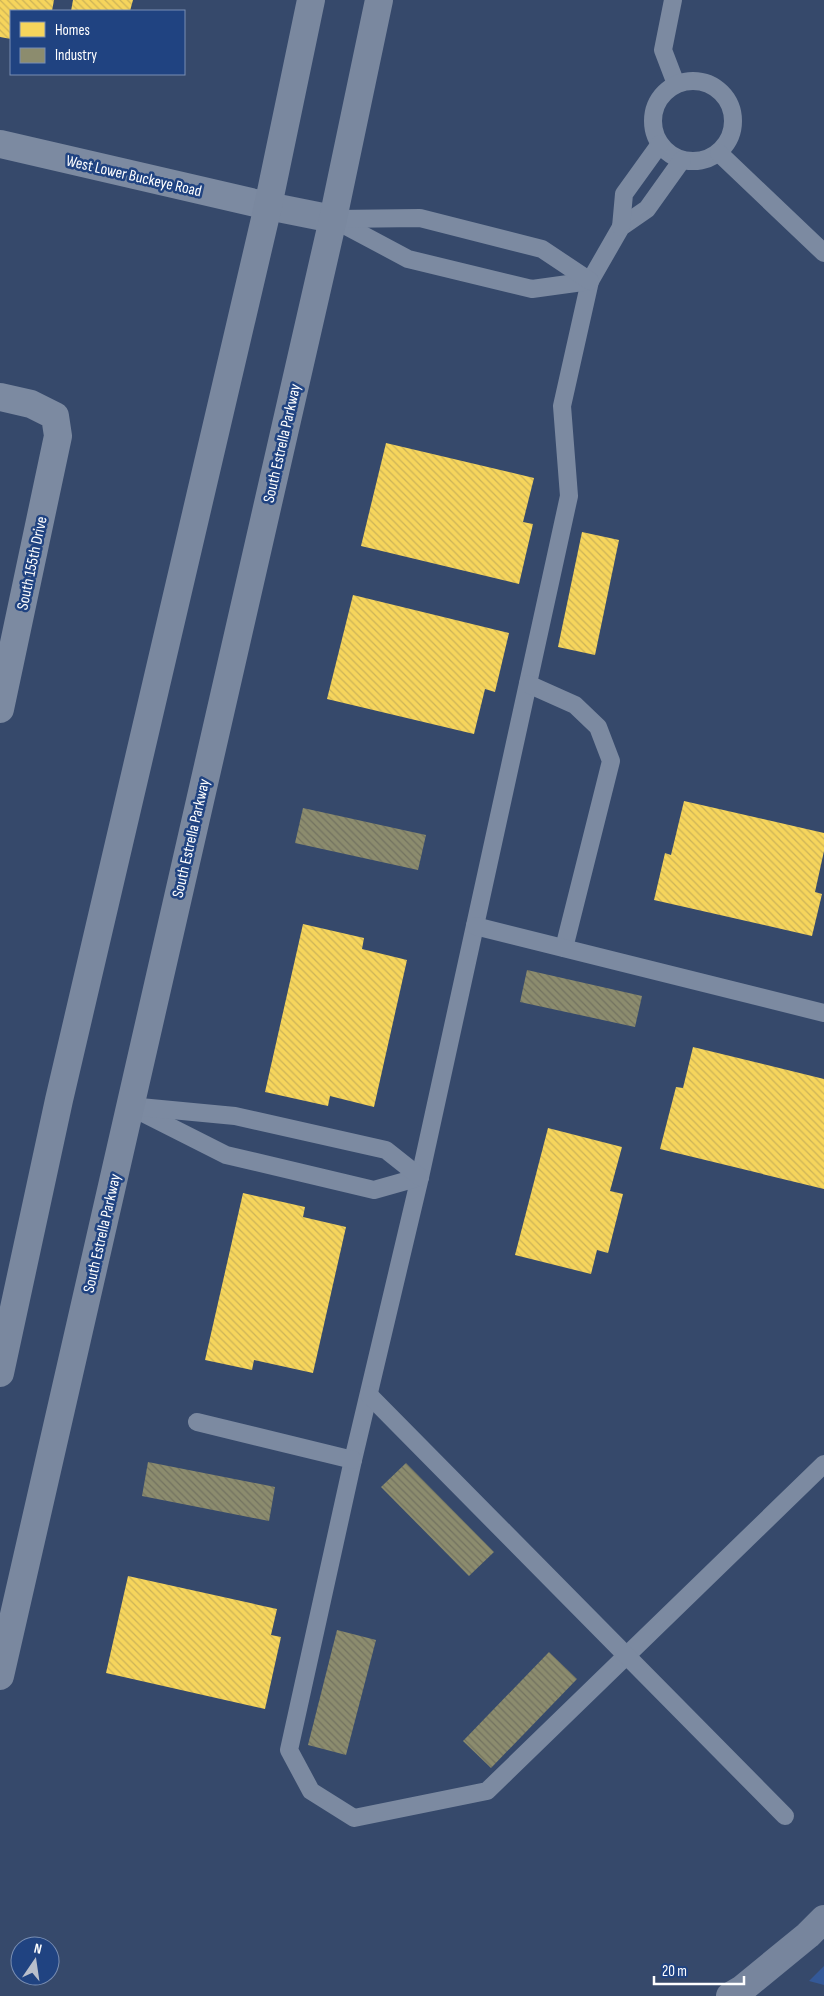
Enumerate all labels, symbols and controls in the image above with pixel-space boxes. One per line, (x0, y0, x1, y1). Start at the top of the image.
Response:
legend (10, 10, 185, 75)
text: Homes (55, 21, 90, 40)
text: Industry (55, 46, 97, 65)
street label: West Lower Buckeye Road (64, 152, 203, 201)
street label: South Estrella Parkway (260, 382, 305, 505)
street label: South 155th Drive (13, 515, 52, 612)
street label: South Estrella Parkway (169, 777, 214, 900)
street label: South Estrella Parkway (80, 1172, 125, 1295)
north arrow (10, 1936, 60, 1986)
text: N (32, 1940, 43, 1958)
scale bar (654, 1954, 744, 1986)
text: 20 m (662, 1962, 687, 1981)

